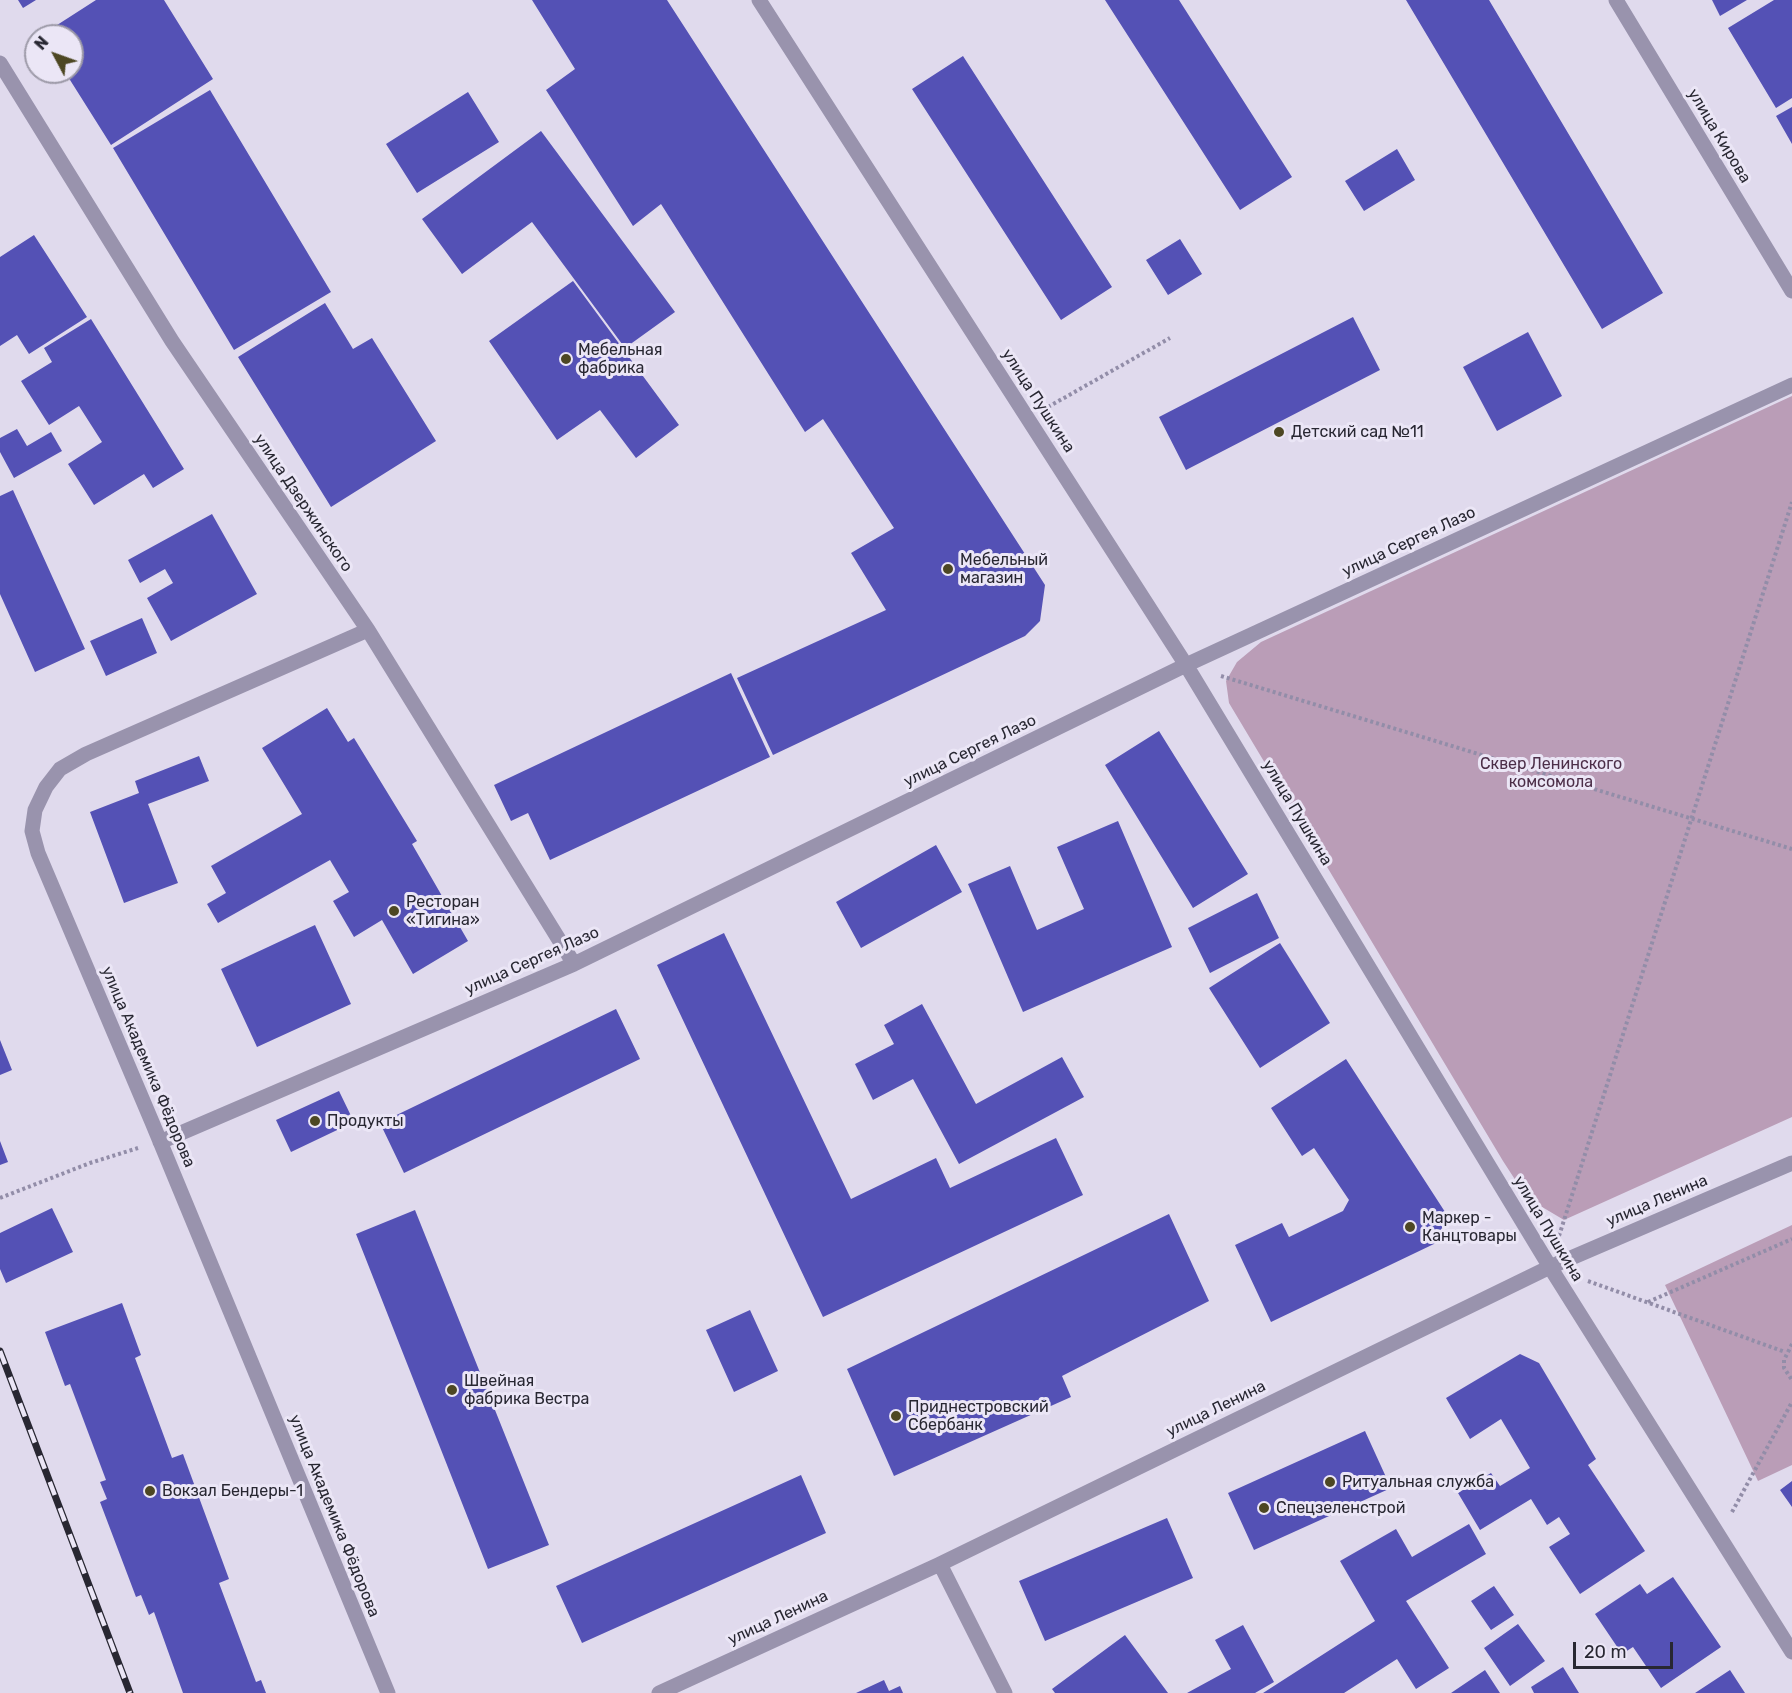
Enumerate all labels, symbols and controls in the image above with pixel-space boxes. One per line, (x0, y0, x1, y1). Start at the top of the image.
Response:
north arrow (24, 24, 84, 84)
text: N (31, 33, 52, 54)
street label: улица Кирова (1683, 85, 1755, 187)
place label: Мебельная фабрика (578, 340, 662, 378)
street label: улица Пушкина (997, 346, 1079, 456)
marker: Мебельная фабрика (559, 352, 573, 366)
place label: Детский сад №11 (1291, 422, 1424, 442)
marker: Детский сад №11 (1272, 425, 1286, 439)
street label: улица Дзержинского (250, 430, 356, 576)
street label: улица Сергея Лазо (1339, 503, 1479, 581)
place label: Мебельный магазин (960, 550, 1048, 588)
marker: Мебельный магазин (941, 562, 955, 576)
street label: улица Сергея Лазо (901, 711, 1039, 791)
park label: Сквер Ленинского комсомола (1480, 754, 1622, 792)
street label: улица Пушкина (1258, 757, 1336, 869)
place label: Ресторан «Тигина» (406, 892, 480, 930)
marker: Ресторан «Тигина» (387, 904, 401, 918)
street label: улица Сергея Лазо (462, 923, 602, 999)
street label: улица Академика Фёдорова (97, 964, 199, 1170)
place label: Продукты (327, 1111, 404, 1131)
marker: Продукты (308, 1114, 322, 1128)
street label: улица Ленина (1603, 1171, 1711, 1231)
street label: улица Пушкина (1509, 1173, 1587, 1285)
place label: Маркер - Канцтовары (1422, 1208, 1517, 1246)
marker: Маркер - Канцтовары (1403, 1220, 1417, 1234)
place label: Швейная фабрика Вестра (464, 1371, 589, 1409)
street label: улица Ленина (1163, 1377, 1269, 1441)
marker: Швейная фабрика Вестра (445, 1383, 459, 1397)
place label: Приднестровский Сбербанк (908, 1397, 1049, 1435)
marker: Приднестровский Сбербанк (889, 1409, 903, 1423)
street label: улица Академика Фёдорова (285, 1412, 383, 1620)
place label: Ритуальная служба (1342, 1472, 1494, 1492)
marker: Ритуальная служба (1323, 1475, 1337, 1489)
place label: Вокзал Бендеры-1 (162, 1481, 303, 1501)
marker: Вокзал Бендеры-1 (143, 1484, 157, 1498)
place label: Спецзеленстрой (1276, 1498, 1406, 1518)
marker: Спецзеленстрой (1257, 1501, 1271, 1515)
street label: улица Ленина (725, 1586, 831, 1650)
scale bar (1576, 1630, 1676, 1668)
text: 20 m (1584, 1641, 1626, 1663)

